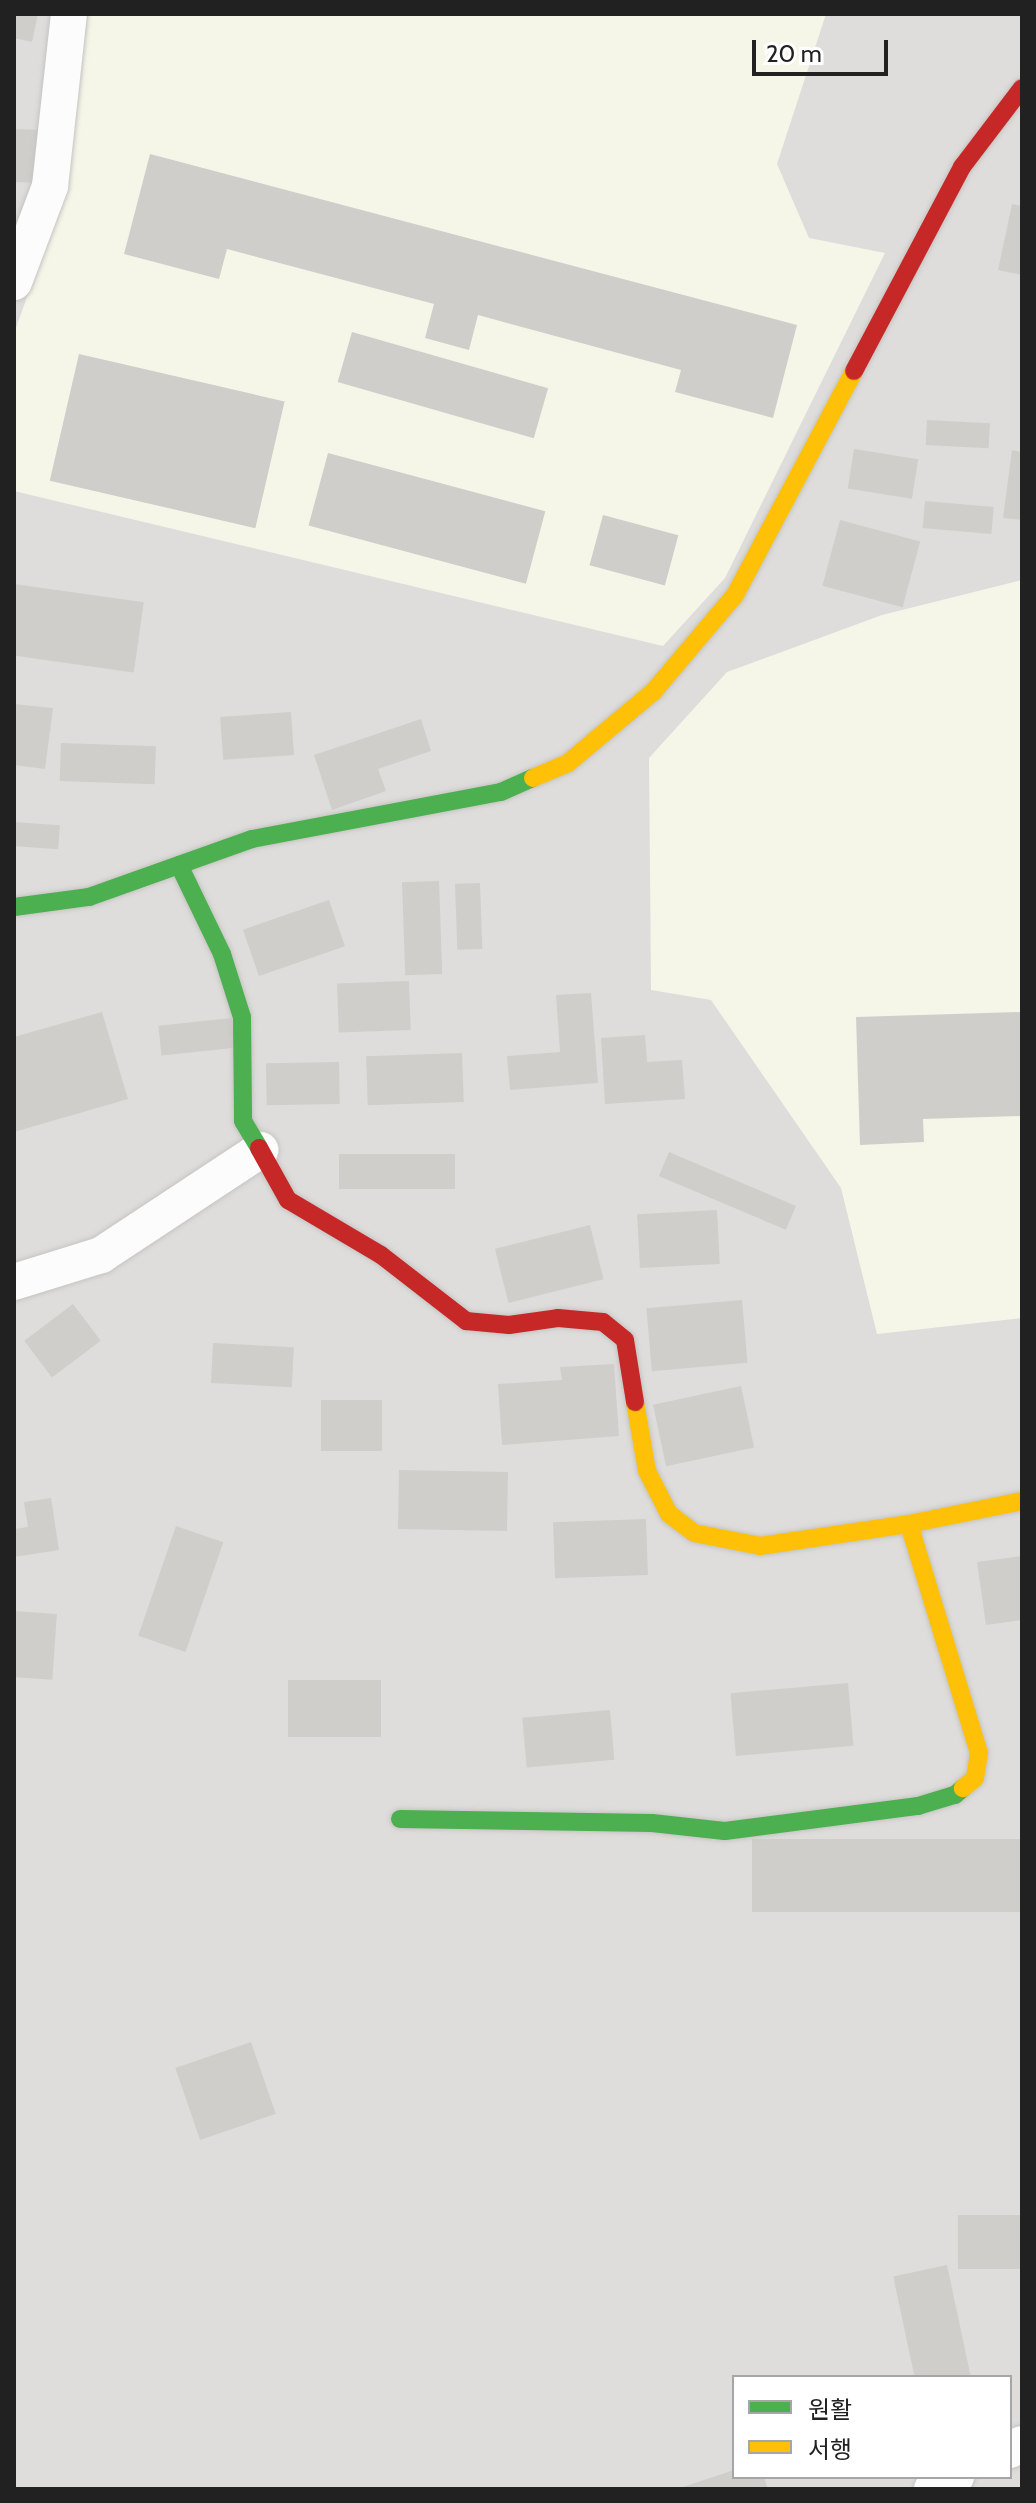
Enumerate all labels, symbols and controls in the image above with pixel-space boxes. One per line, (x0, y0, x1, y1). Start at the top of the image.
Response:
scale bar (756, 24, 892, 74)
text: 20 m (766, 39, 822, 68)
legend (732, 2375, 1012, 2479)
text: 원활 (808, 2395, 852, 2424)
text: 서행 (808, 2435, 852, 2464)

